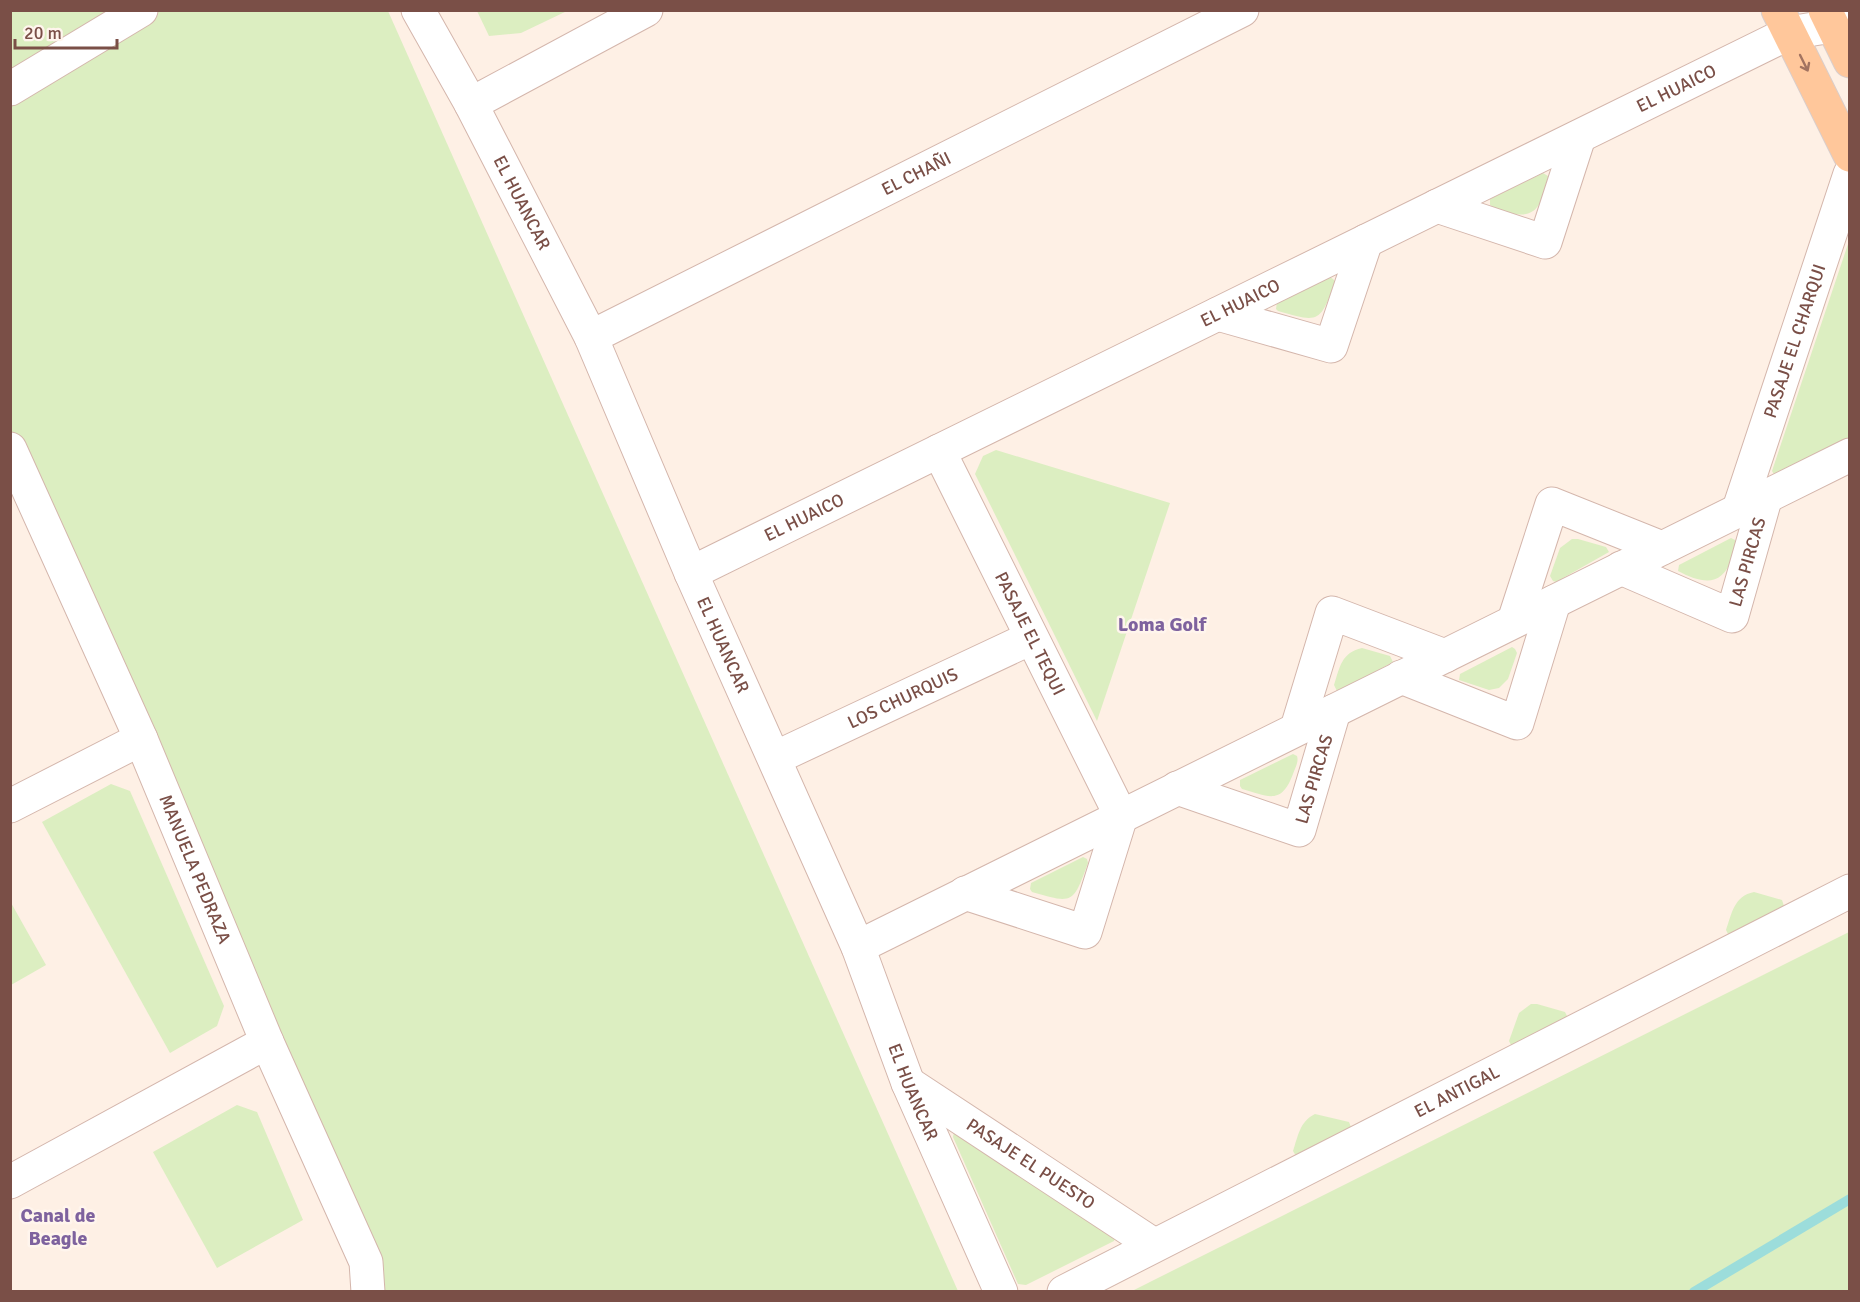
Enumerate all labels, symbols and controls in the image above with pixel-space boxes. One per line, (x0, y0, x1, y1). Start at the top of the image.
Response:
scale bar (15, 12, 117, 50)
text: 20 m (24, 22, 62, 44)
one-way arrow (1799, 54, 1811, 72)
street label: EL HUAICO (1633, 60, 1720, 117)
street label: EL CHAÑI (878, 147, 955, 200)
street label: EL HUANCAR (488, 152, 555, 254)
street label: PASAJE EL CHARQUI (1759, 261, 1830, 421)
street label: EL HUAICO (1197, 274, 1284, 332)
street label: EL HUAICO (761, 489, 848, 546)
street label: LAS PIRCAS (1724, 515, 1770, 609)
street label: PASAJE EL TEQUI (990, 568, 1070, 699)
street label: EL HUANCAR (692, 593, 754, 697)
district label: Loma Golf (1118, 612, 1208, 637)
street label: LOS CHURQUIS (844, 663, 961, 733)
street label: LAS PIRCAS (1290, 732, 1338, 826)
street label: MANUELA PEDRAZA (154, 791, 236, 947)
street label: EL HUANCAR (883, 1040, 943, 1144)
street label: EL ANTIGAL (1411, 1061, 1503, 1122)
street label: PASAJE EL PUESTO (962, 1114, 1099, 1214)
district label: Canal de Beagle (21, 1203, 96, 1251)

